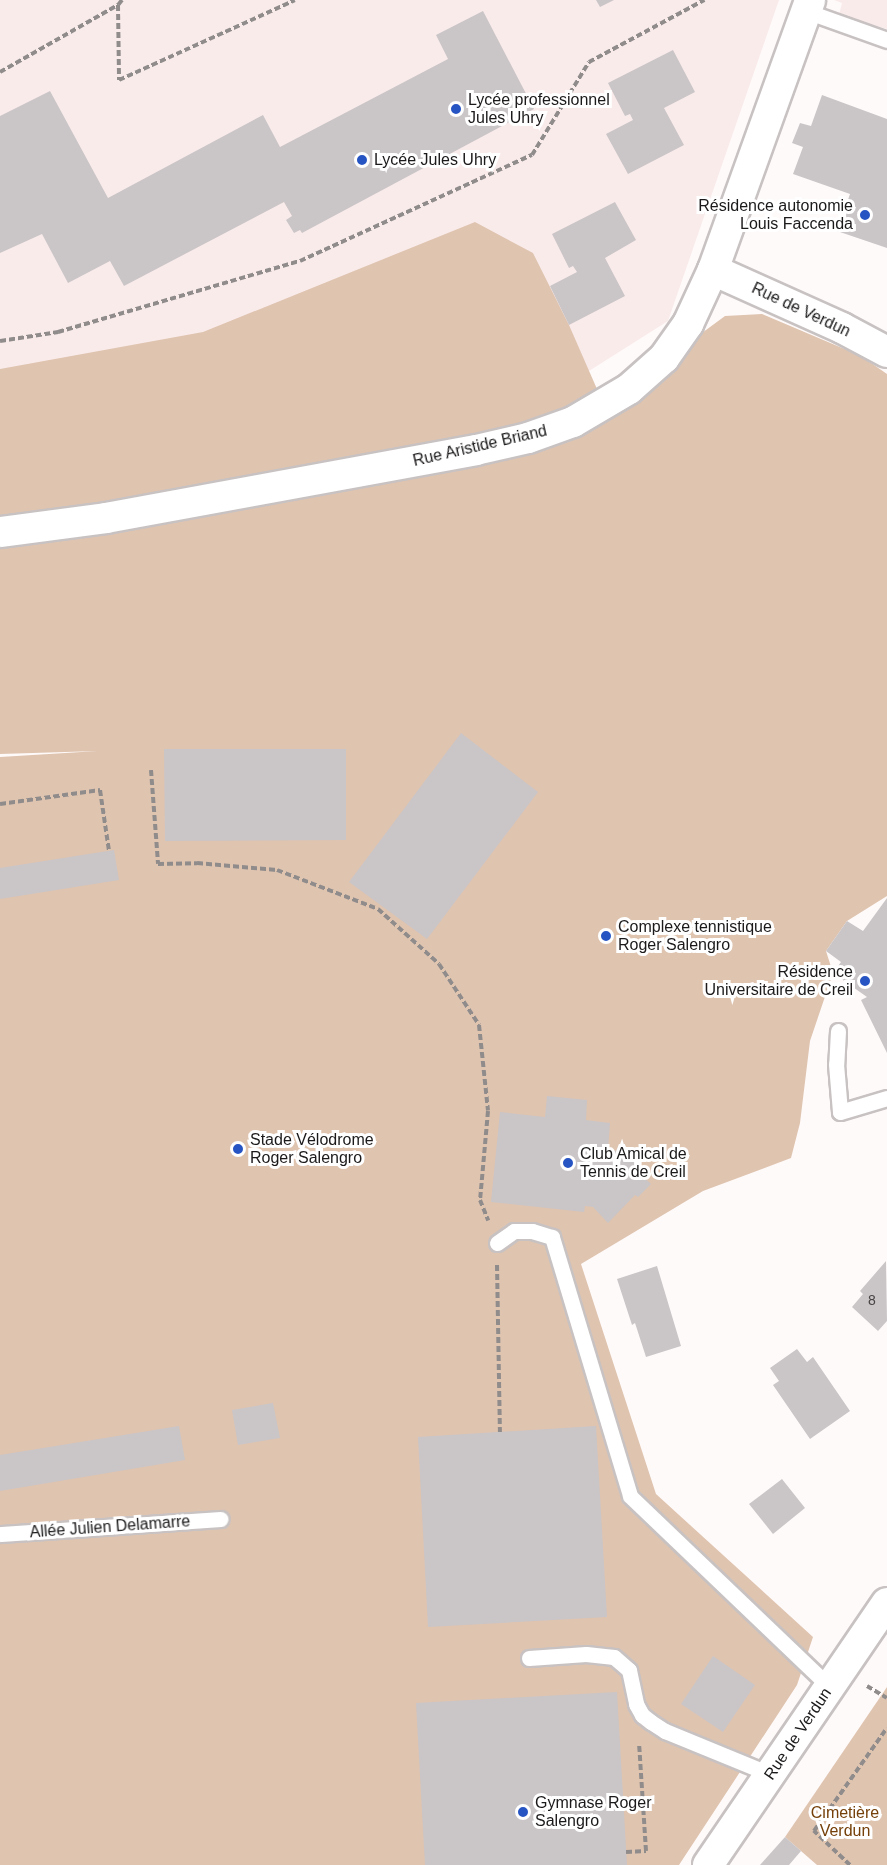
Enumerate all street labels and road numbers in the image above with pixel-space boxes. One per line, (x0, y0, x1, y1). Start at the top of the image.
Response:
street label: Rue de Verdun (749, 279, 853, 341)
street label: Rue Aristide Briand (411, 421, 549, 471)
street label: Allée Julien Delamarre (29, 1512, 191, 1542)
street label: Rue de Verdun (760, 1684, 836, 1784)

